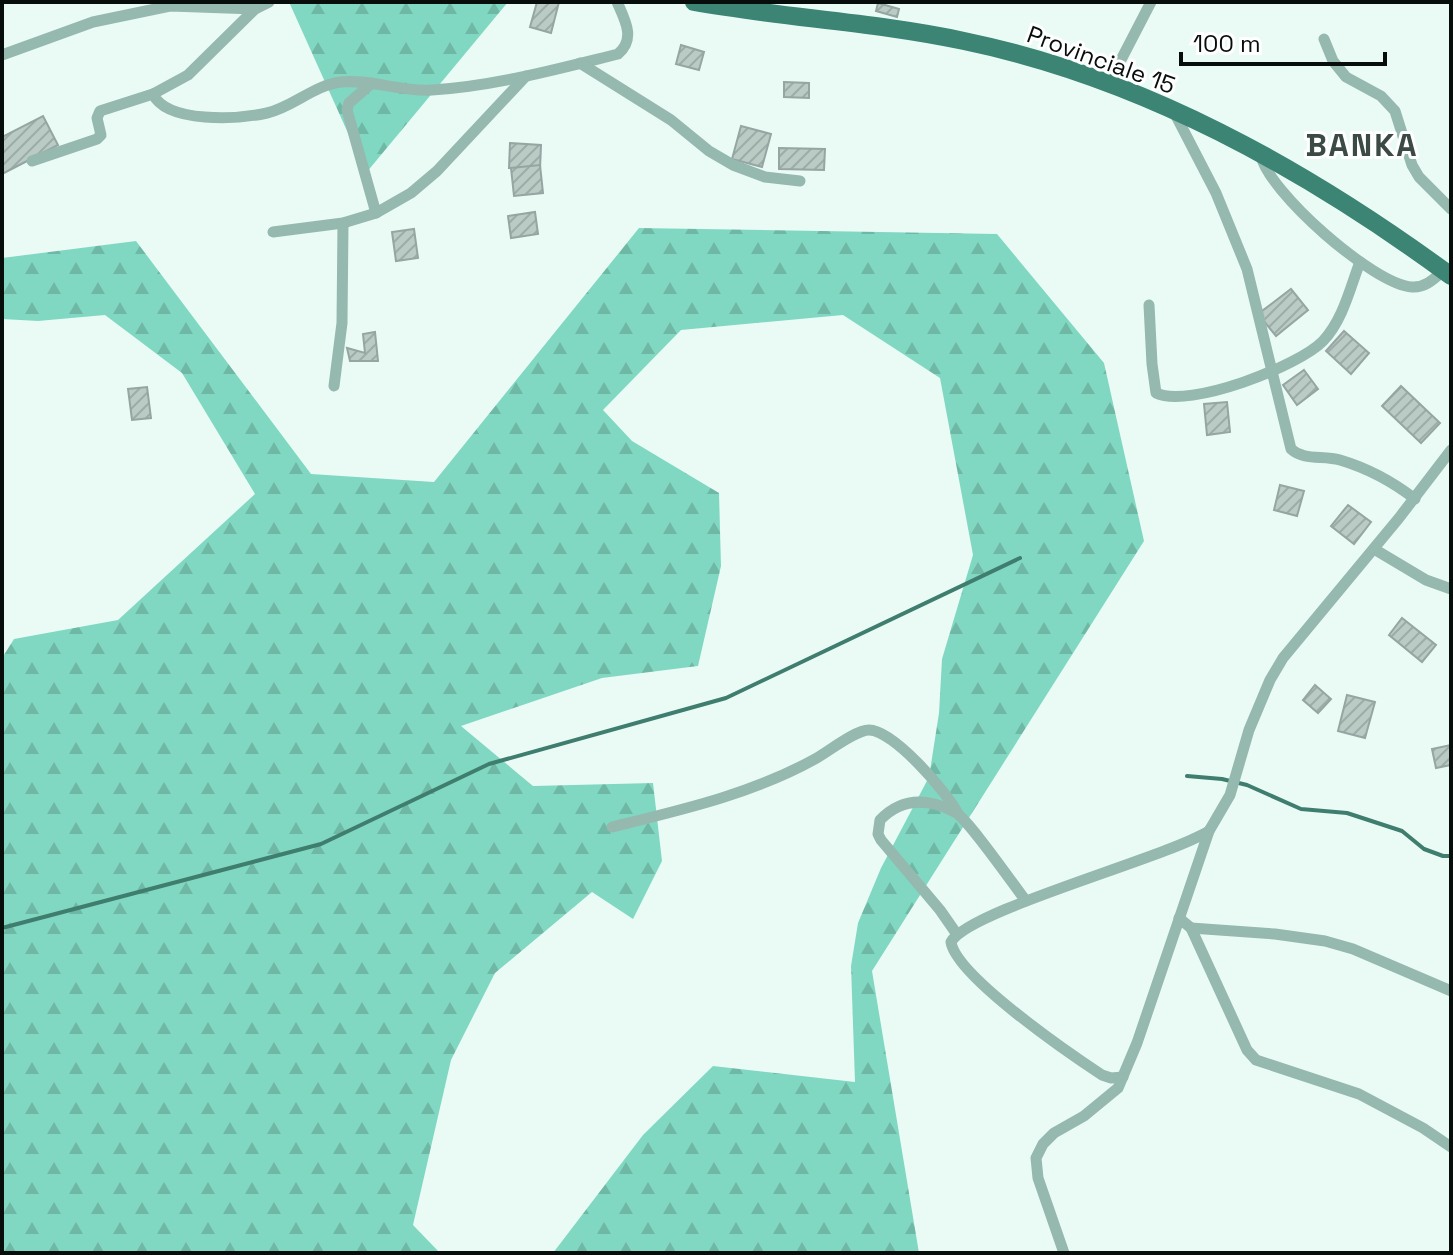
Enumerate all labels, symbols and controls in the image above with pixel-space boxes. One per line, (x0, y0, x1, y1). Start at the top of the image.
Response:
scale bar (1181, 16, 1385, 66)
street label: Provinciale 15 (1023, 18, 1180, 101)
text: 100 m (1193, 28, 1261, 59)
district label: BANKA (1305, 125, 1419, 165)

